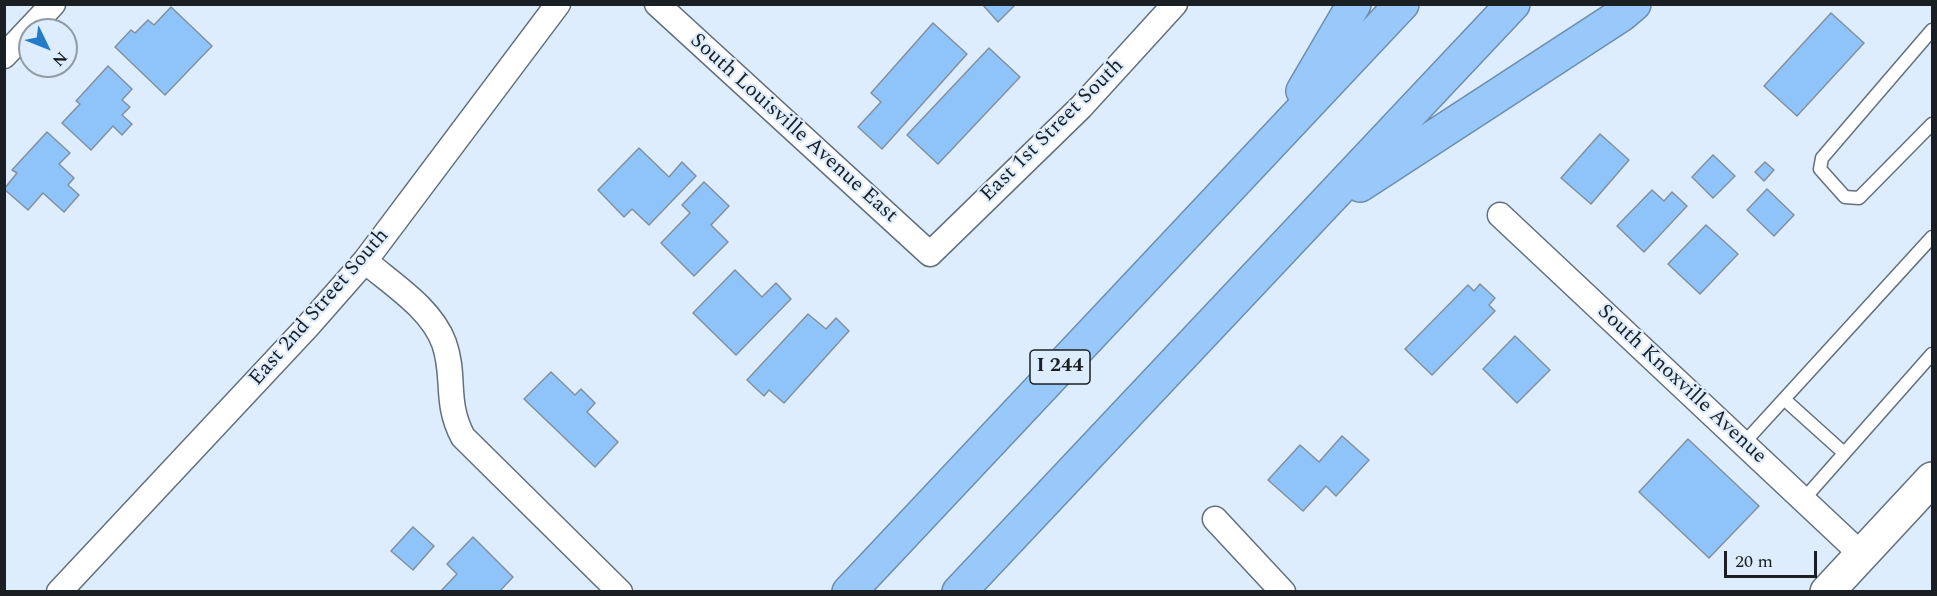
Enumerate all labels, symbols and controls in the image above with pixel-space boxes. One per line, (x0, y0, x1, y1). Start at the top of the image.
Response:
north arrow (18, 18, 78, 78)
street label: South Louisville Avenue East (684, 29, 902, 229)
text: N (46, 46, 73, 72)
street label: East 1st Street South (976, 54, 1130, 208)
street label: East 2nd Street South (245, 224, 395, 392)
street label: South Knoxville Avenue (1591, 300, 1771, 470)
road number: I 244 (1030, 350, 1090, 384)
scale bar (1727, 539, 1820, 577)
text: 20 m (1735, 548, 1773, 575)

